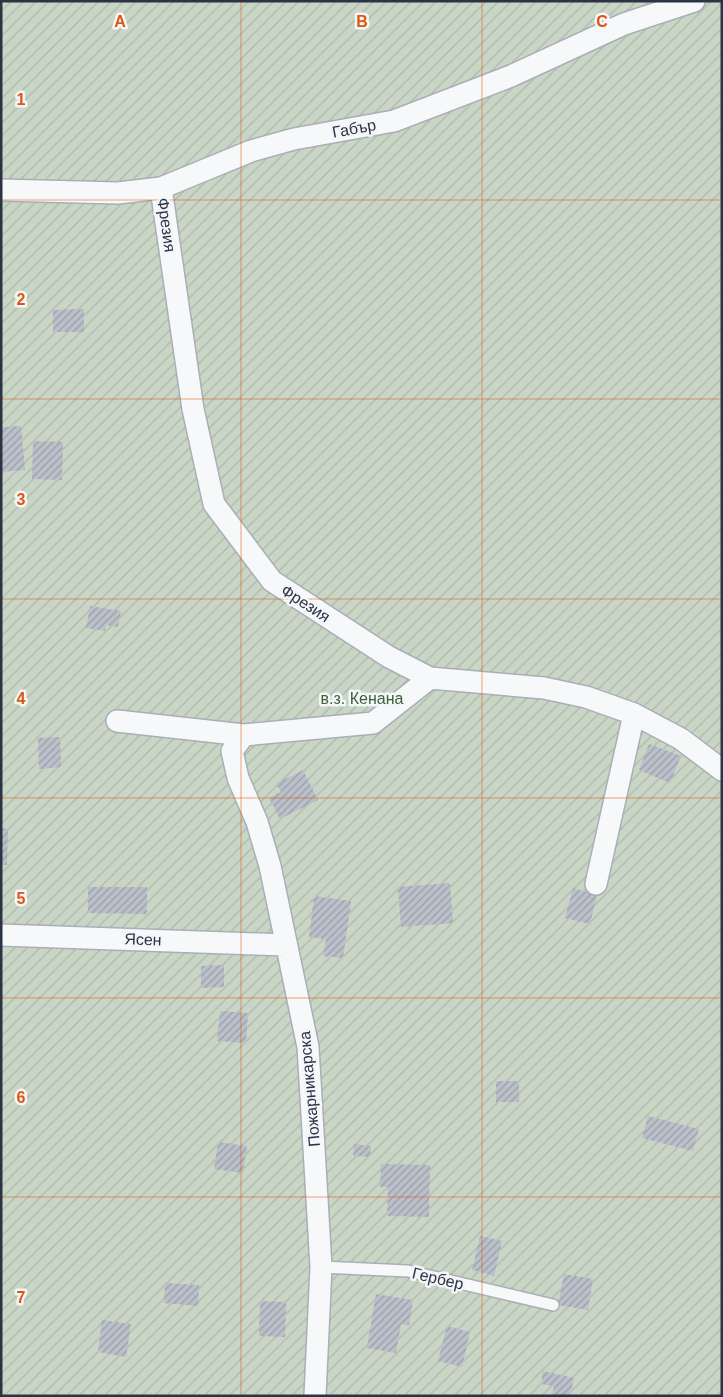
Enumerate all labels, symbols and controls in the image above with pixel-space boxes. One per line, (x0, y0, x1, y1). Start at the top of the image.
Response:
text: A (114, 13, 126, 30)
text: B (356, 13, 368, 30)
text: C (596, 13, 608, 30)
text: 1 (17, 91, 26, 108)
street label: Габър (331, 116, 377, 141)
street label: Фрезия (154, 197, 179, 253)
text: 2 (17, 291, 26, 308)
text: 3 (17, 491, 26, 508)
street label: Фрезия (278, 581, 333, 625)
text: 4 (17, 690, 26, 707)
park label: в.з. Кенана (321, 690, 404, 707)
text: 5 (17, 890, 26, 907)
street label: Ясен (124, 930, 162, 949)
street label: Пожарникарска (296, 1030, 323, 1147)
text: 6 (17, 1089, 26, 1106)
street label: Гербер (411, 1264, 465, 1293)
text: 7 (17, 1289, 26, 1306)

